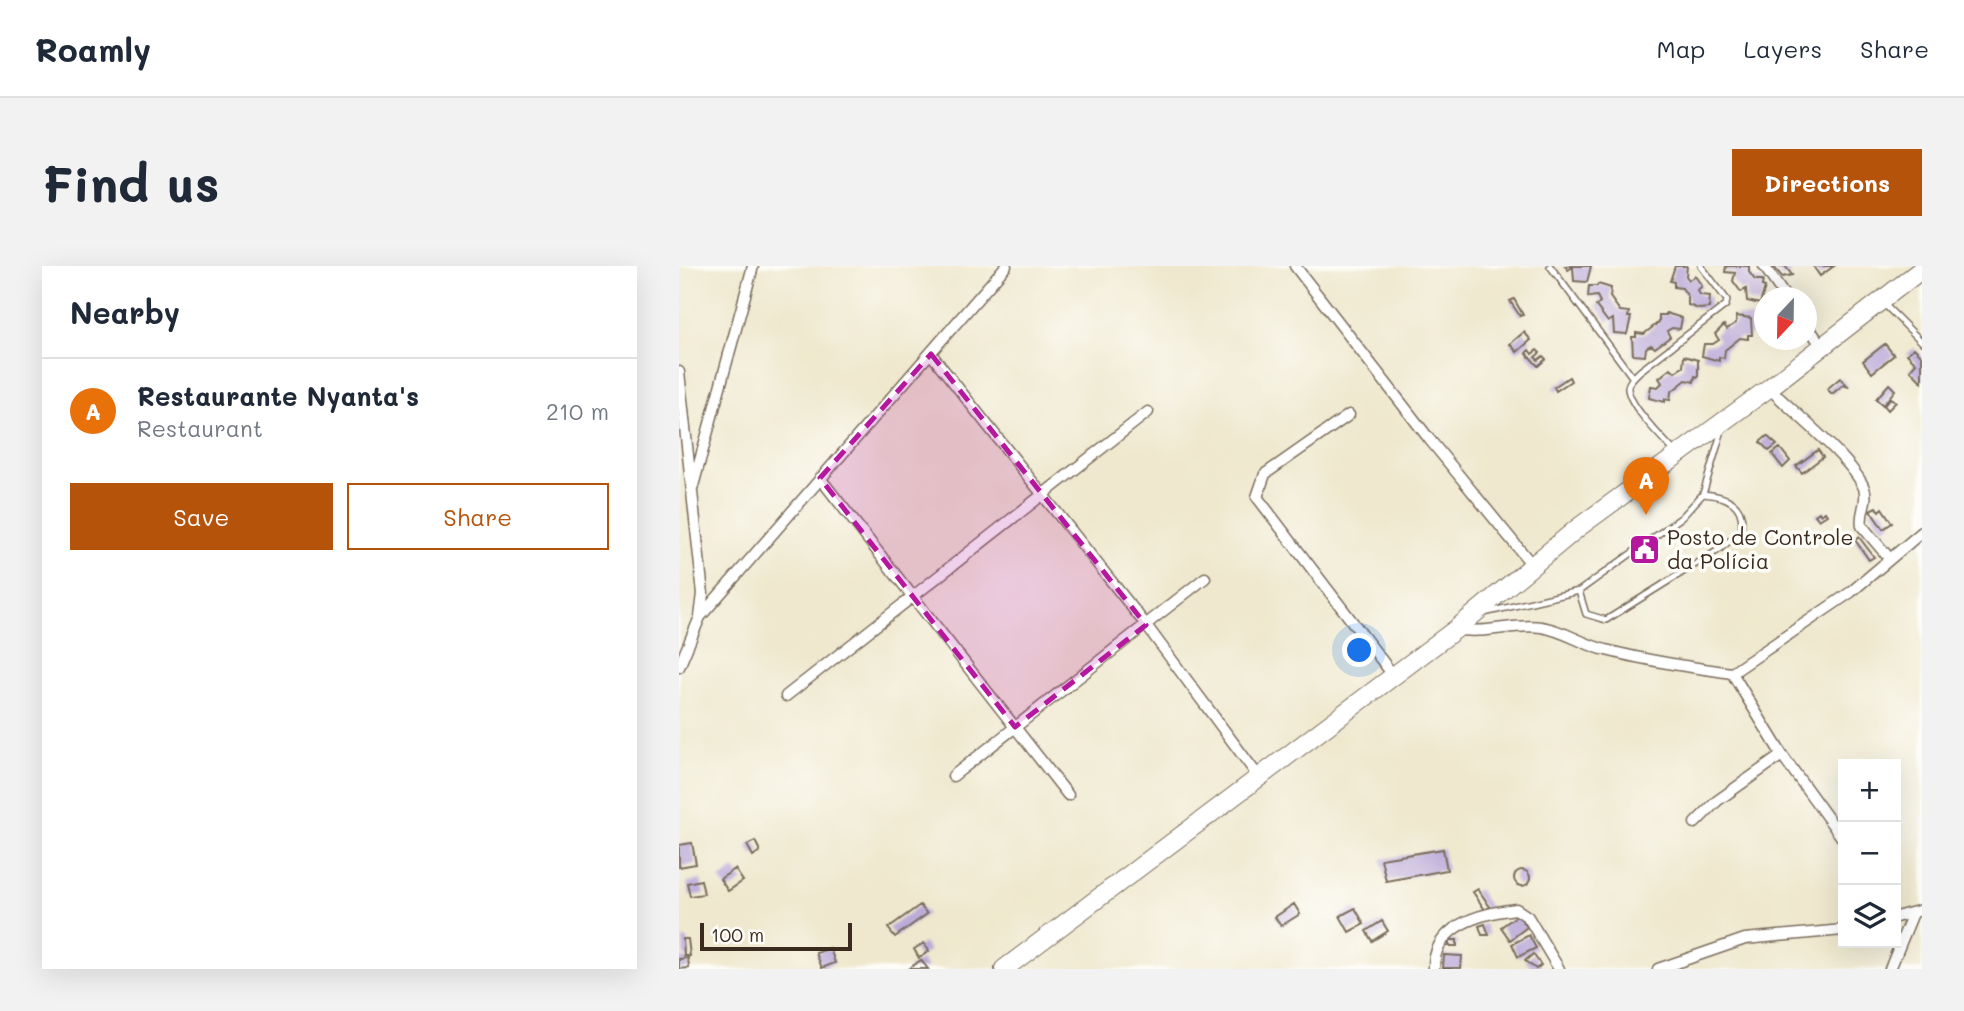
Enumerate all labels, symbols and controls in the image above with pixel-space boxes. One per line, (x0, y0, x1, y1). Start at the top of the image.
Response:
text: Roamly (35, 27, 151, 70)
text: Map (1657, 33, 1705, 64)
text: Layers (1743, 33, 1822, 64)
text: Share (1860, 33, 1929, 64)
button: Directions (1732, 149, 1922, 216)
text: Find us (42, 151, 220, 214)
north arrow (1754, 287, 1817, 350)
text: Nearby (70, 292, 180, 332)
text: Restaurante Nyanta's (137, 379, 419, 413)
text: A (85, 396, 101, 426)
text: 210 m (546, 396, 609, 426)
text: Restaurant (137, 413, 263, 443)
pin: A (1623, 457, 1669, 515)
button: Save (70, 483, 333, 550)
button: Share (347, 483, 609, 550)
place label: Posto de Controle da Polícia (1667, 523, 1854, 574)
public building icon: Posto de Controle da Polícia (1627, 533, 1661, 567)
your location (1342, 633, 1376, 667)
map controls (1838, 759, 1901, 948)
button: + (1838, 759, 1901, 822)
button: − (1838, 822, 1901, 885)
button: layers (1838, 885, 1901, 948)
scale bar (700, 920, 852, 952)
text: 100 m (711, 922, 764, 947)

